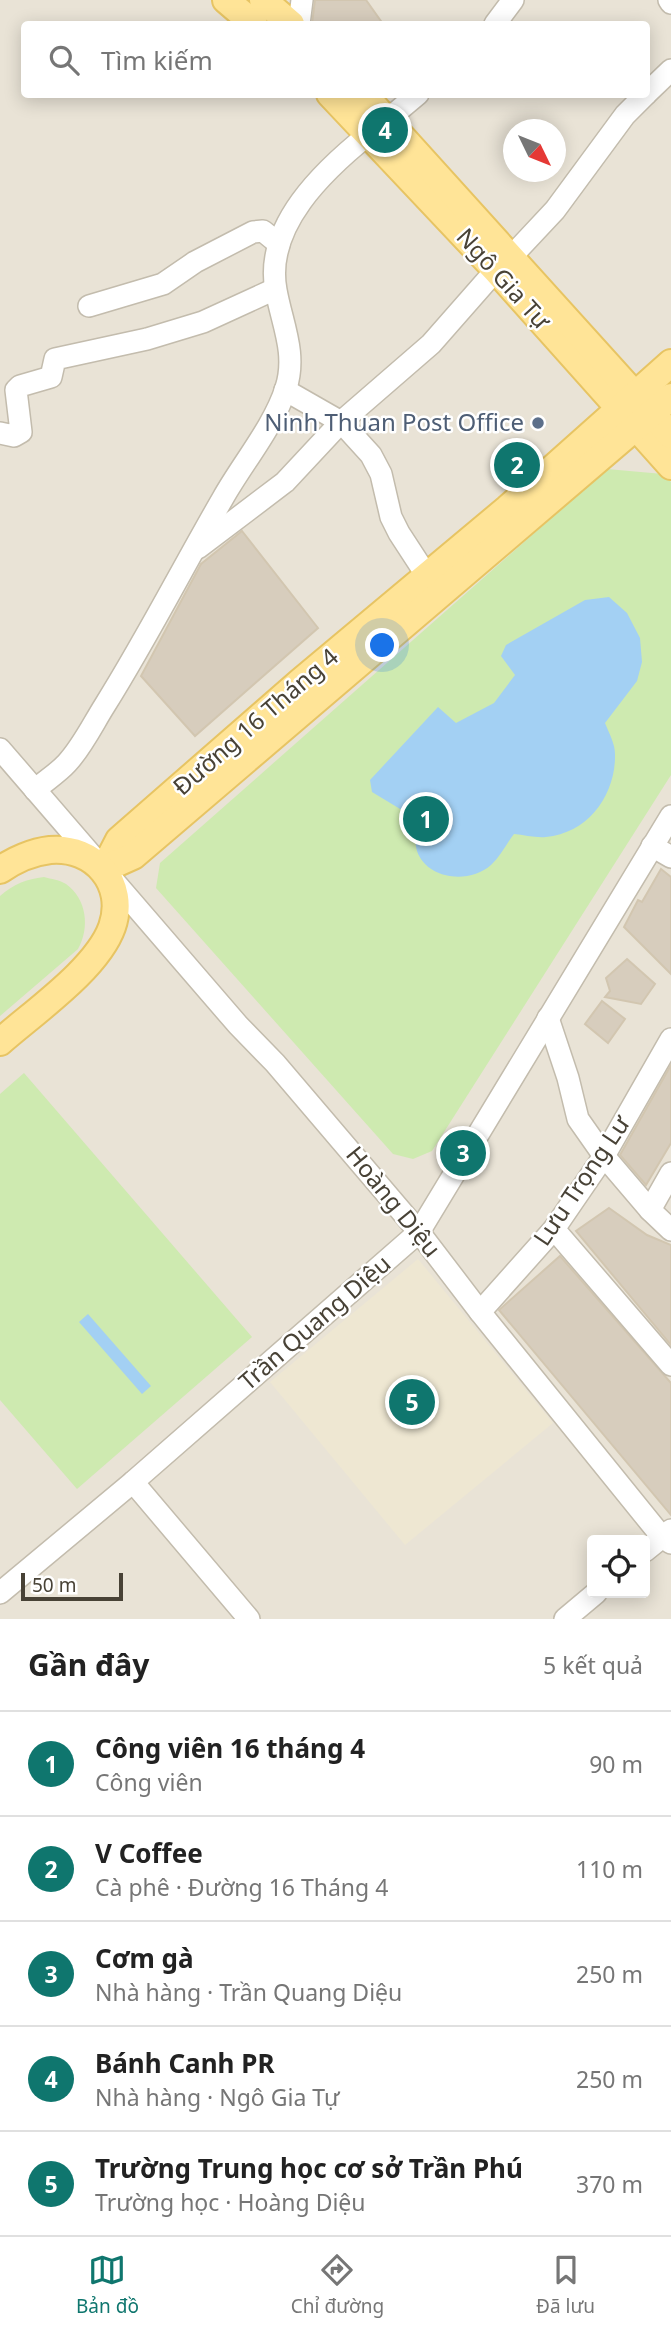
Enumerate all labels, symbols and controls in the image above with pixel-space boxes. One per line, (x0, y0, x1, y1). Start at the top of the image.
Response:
search box (21, 21, 650, 98)
icon: search (45, 41, 83, 79)
text: Tìm kiếm (101, 42, 213, 78)
pin: 4 (362, 104, 408, 156)
north arrow (503, 119, 566, 182)
street label: Ngô Gia Tự (450, 220, 559, 336)
place label: Ninh Thuan Post Office (264, 405, 524, 438)
marker: Ninh Thuan Post Office (530, 415, 546, 431)
pin: 2 (494, 439, 540, 491)
your location (365, 628, 399, 662)
street label: Đường 16 Tháng 4 (165, 640, 345, 802)
pin: 1 (403, 793, 449, 845)
street label: Lưu Trọng Lư (525, 1108, 637, 1252)
pin: 3 (440, 1127, 486, 1179)
street label: Hoàng Diệu (339, 1139, 449, 1263)
street label: Trần Quang Diệu (231, 1247, 397, 1397)
pin: 5 (389, 1376, 435, 1428)
map controls (587, 1535, 650, 1598)
button: locate (587, 1535, 650, 1598)
scale bar (21, 1570, 122, 1602)
text: 50 m (32, 1572, 76, 1598)
text: Gần đây (28, 1644, 149, 1685)
text: 5 kết quả (543, 1649, 643, 1681)
text: Công viên 16 tháng 4 (95, 1730, 365, 1766)
text: 1 (44, 1748, 58, 1780)
text: 90 m (589, 1748, 643, 1780)
text: Công viên (95, 1766, 203, 1798)
text: V Coffee (95, 1835, 203, 1871)
text: 2 (44, 1853, 58, 1885)
text: 110 m (576, 1853, 643, 1885)
text: Cà phê · Đường 16 Tháng 4 (95, 1871, 388, 1903)
text: Cơm gà (95, 1940, 194, 1976)
text: 3 (44, 1958, 58, 1990)
text: 250 m (576, 1958, 643, 1990)
text: Nhà hàng · Trần Quang Diệu (95, 1976, 402, 2008)
text: Bánh Canh PR (95, 2045, 274, 2081)
text: 4 (44, 2063, 58, 2095)
text: 250 m (576, 2063, 643, 2095)
text: Nhà hàng · Ngô Gia Tự (95, 2081, 339, 2113)
text: Trường Trung học cơ sở Trần Phú (95, 2150, 523, 2186)
text: 5 (44, 2168, 58, 2200)
text: 370 m (576, 2168, 643, 2200)
text: Trường học · Hoàng Diệu (95, 2186, 366, 2218)
tab: Bản đồ (76, 2251, 139, 2319)
tab: Chỉ đường (291, 2251, 384, 2319)
tab: Đã lưu (536, 2251, 595, 2319)

